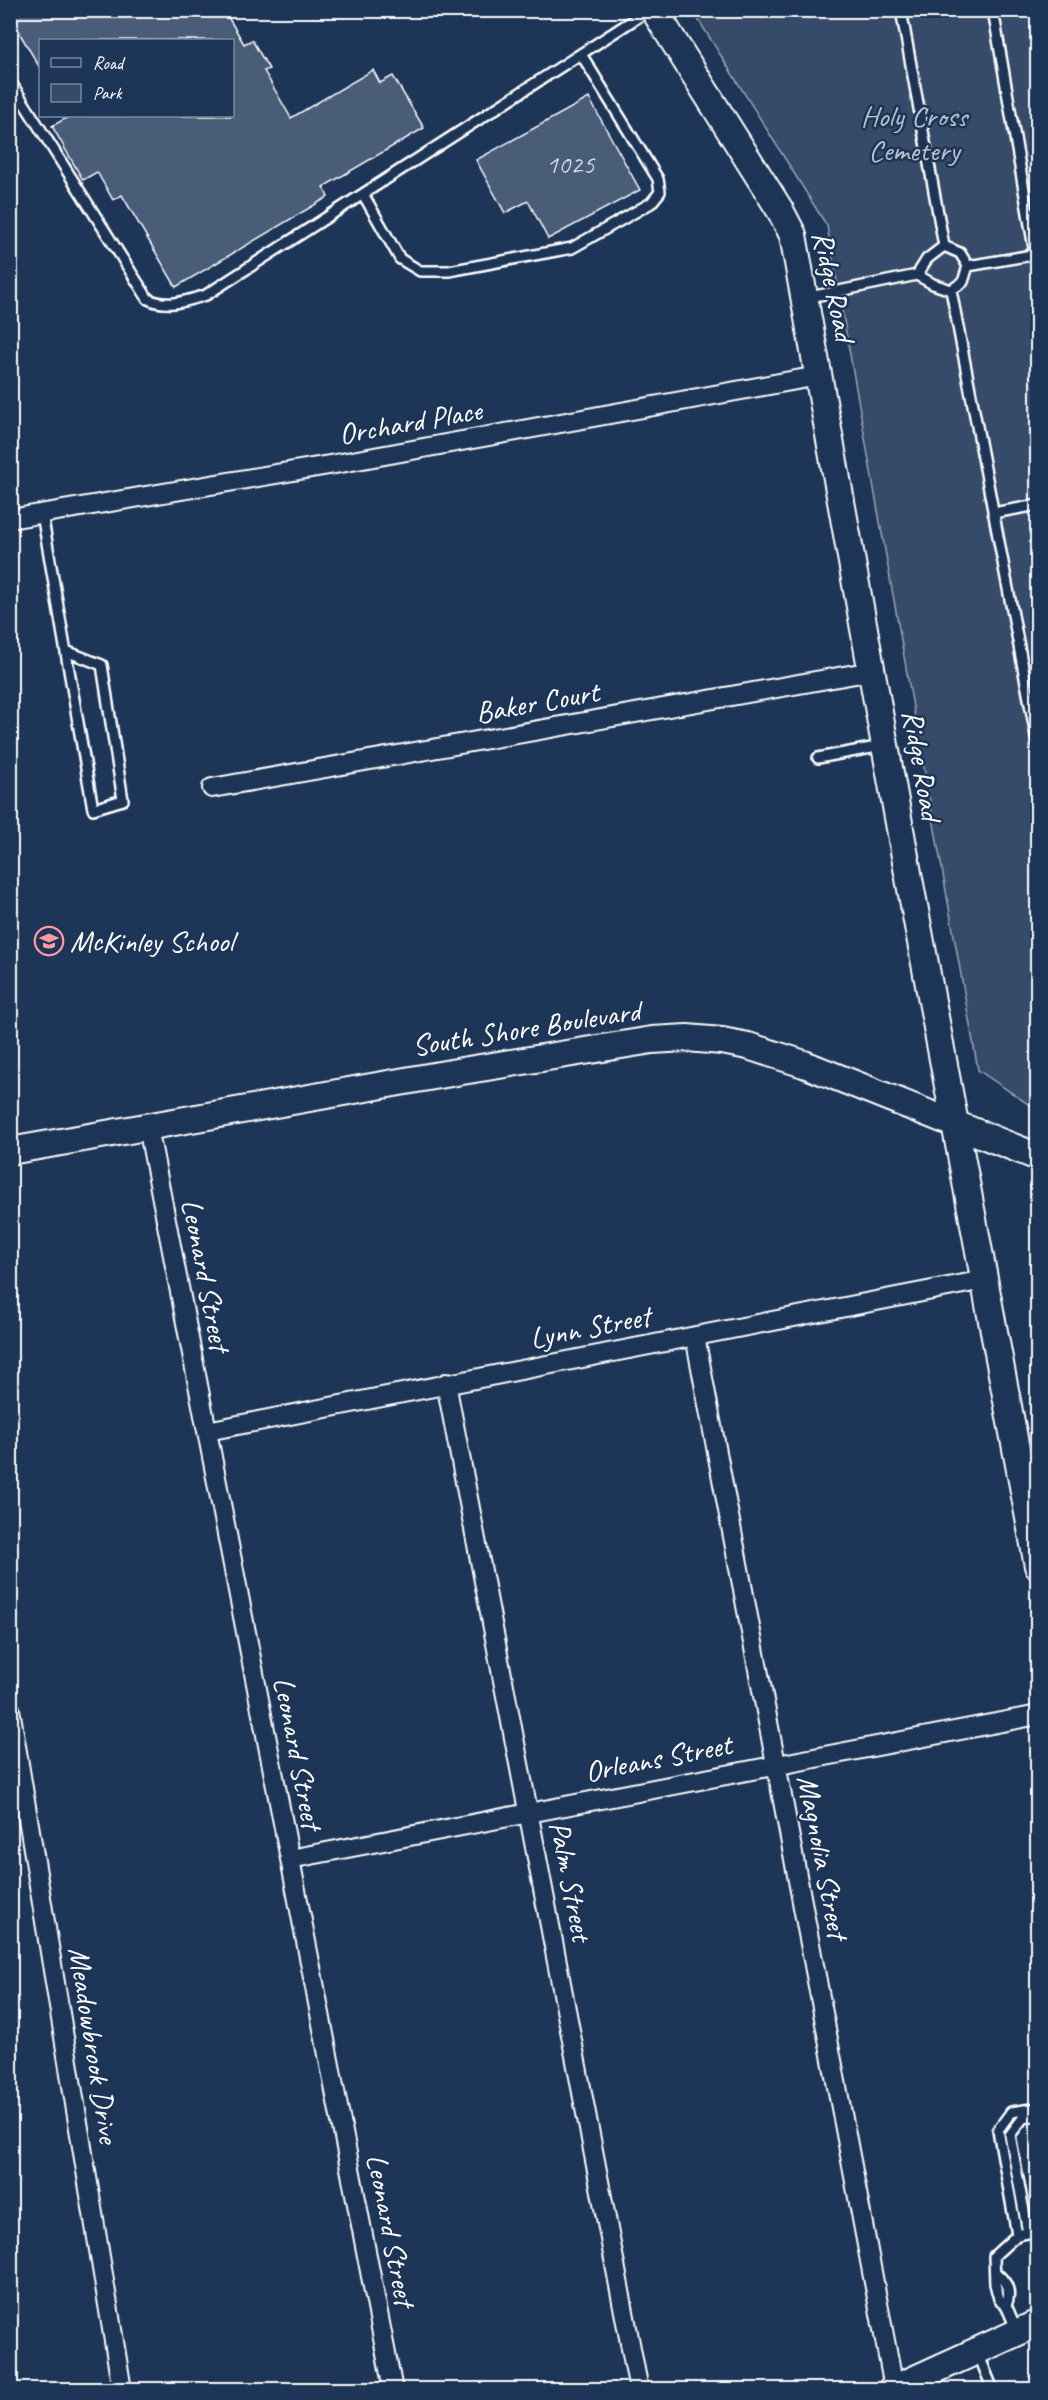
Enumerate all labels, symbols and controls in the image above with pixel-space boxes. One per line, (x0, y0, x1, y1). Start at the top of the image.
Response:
legend (39, 39, 234, 117)
text: Road (93, 52, 126, 74)
text: Park (93, 82, 123, 104)
park label: Holy Cross Cemetery (861, 97, 970, 169)
house number: 1025 (546, 147, 596, 181)
street label: Ridge Road (804, 227, 865, 349)
street label: Orchard Place (336, 390, 487, 453)
street label: Baker Court (472, 672, 605, 732)
street label: Ridge Road (894, 707, 951, 827)
place label: McKinley School (70, 922, 238, 960)
school or university icon: McKinley School (33, 925, 65, 957)
street label: South Shore Boulevard (410, 991, 647, 1065)
street label: Leonard Street (173, 1196, 240, 1358)
street label: Lynn Street (527, 1296, 657, 1357)
street label: Leonard Street (265, 1674, 332, 1836)
street label: Orleans Street (582, 1725, 737, 1791)
street label: Magnolia Street (789, 1772, 858, 1946)
street label: Palm Street (541, 1818, 602, 1947)
street label: Meadowbrook Drive (60, 1944, 129, 2148)
street label: Leonard Street (358, 2151, 425, 2313)

